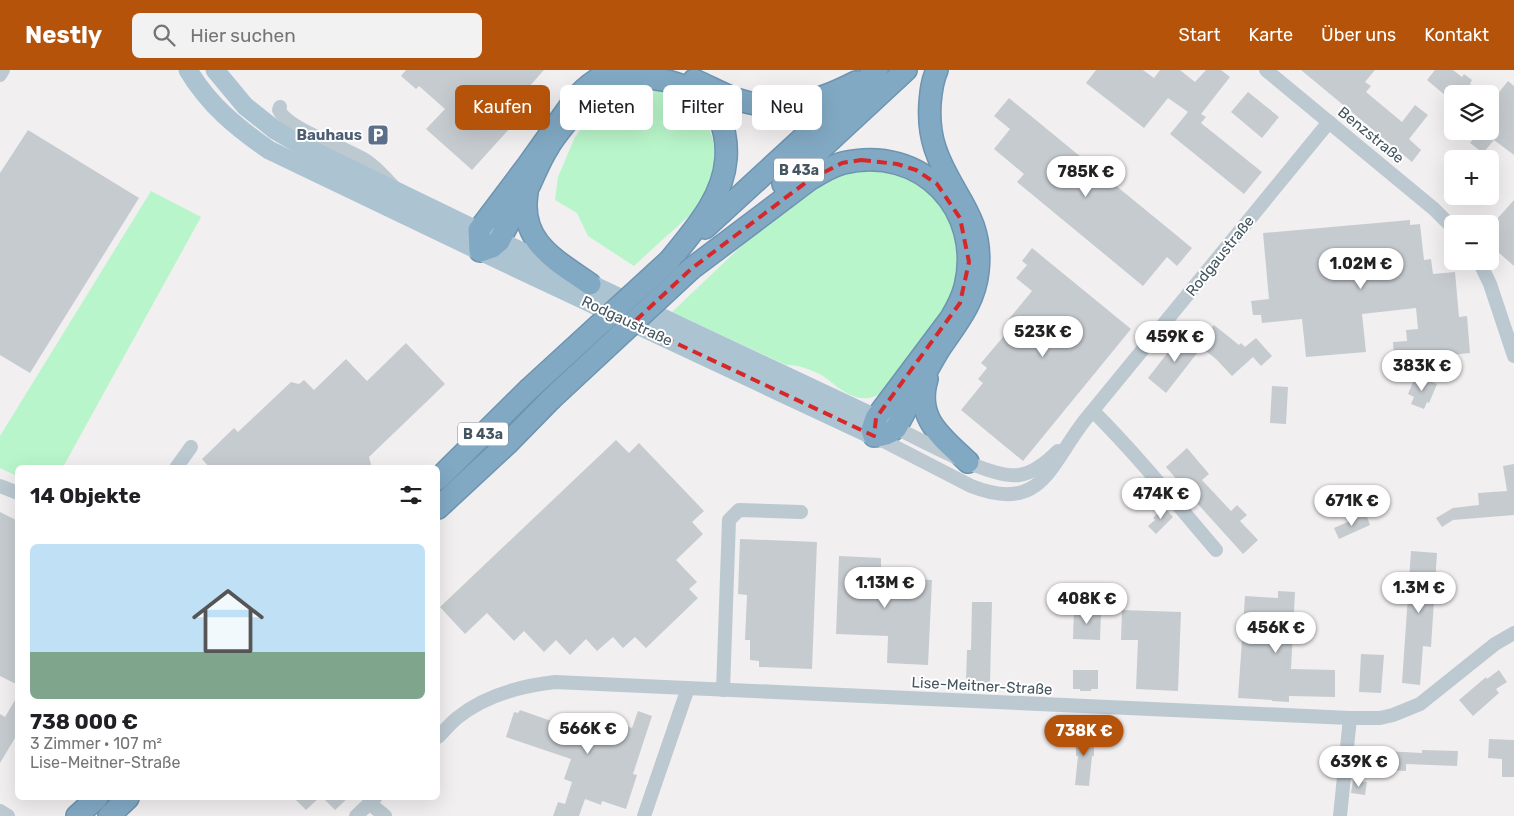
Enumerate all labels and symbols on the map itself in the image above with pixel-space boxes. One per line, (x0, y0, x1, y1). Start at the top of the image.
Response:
street label: Benzstraße (1334, 103, 1408, 167)
parking icon: Bauhaus (366, 123, 390, 147)
place label: Bauhaus (296, 126, 362, 144)
pin: 785K € (1045, 156, 1127, 198)
road number: B 43a (774, 158, 824, 182)
street label: Rodgaustraße (1182, 212, 1258, 300)
pin: 1.02M € (1315, 248, 1407, 290)
street label: Rodgaustraße (579, 292, 675, 350)
pin: 523K € (1002, 316, 1084, 358)
pin: 459K € (1134, 320, 1216, 363)
pin: 383K € (1381, 350, 1463, 392)
road number: B 43a (458, 422, 508, 446)
pin: 474K € (1120, 478, 1202, 520)
pin: 671K € (1311, 484, 1393, 527)
pin: 1.13M € (839, 566, 931, 609)
pin: 1.3M € (1378, 572, 1460, 614)
pin: 408K € (1046, 582, 1128, 625)
pin: 456K € (1235, 612, 1317, 654)
street label: Lise-Meitner-Straße (911, 673, 1053, 699)
pin: 566K € (547, 712, 629, 755)
pin: 738K € (1043, 714, 1125, 757)
pin: 639K € (1318, 746, 1400, 788)

